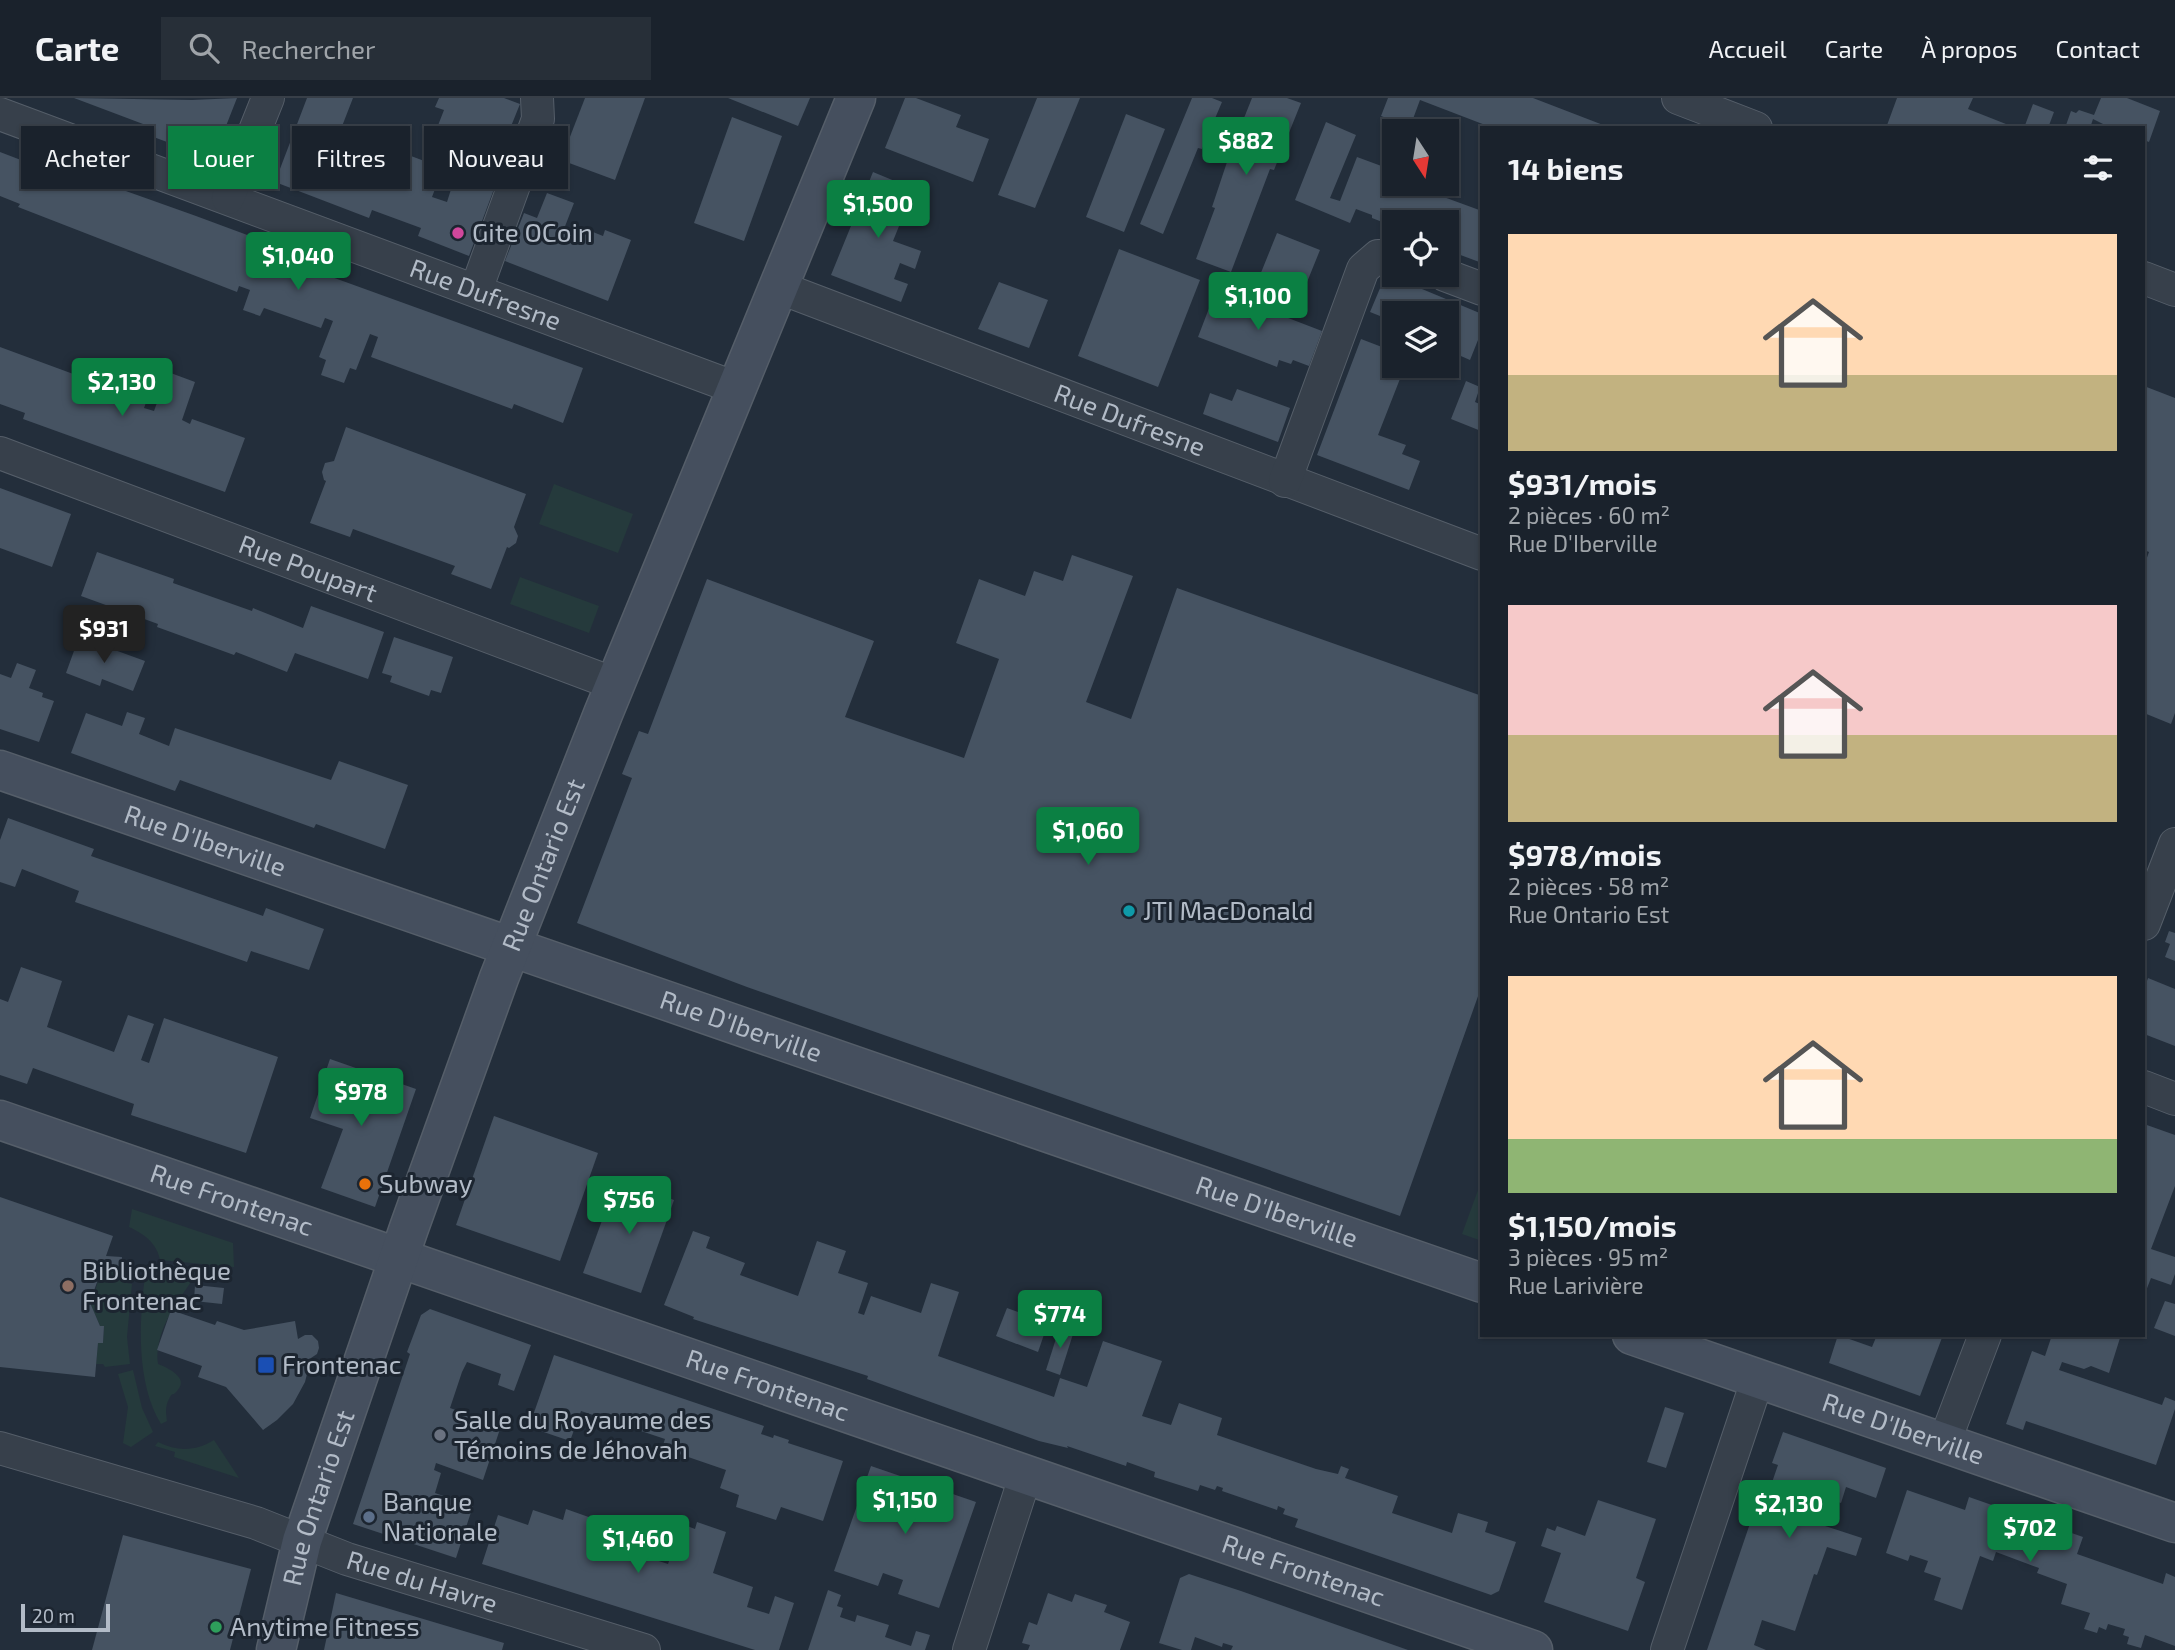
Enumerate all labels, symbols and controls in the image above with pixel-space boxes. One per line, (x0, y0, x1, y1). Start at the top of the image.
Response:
search box (161, 17, 651, 80)
text: Carte (35, 28, 119, 68)
icon: search (185, 29, 223, 67)
text: Rechercher (241, 33, 375, 64)
text: Accueil (1709, 34, 1787, 63)
text: Carte (1825, 34, 1883, 63)
text: À propos (1921, 34, 2018, 63)
text: Contact (2056, 34, 2140, 63)
pin: $882 (1205, 118, 1287, 177)
north arrow (1382, 119, 1460, 196)
map controls (1382, 119, 1459, 378)
chip: Acheter (21, 126, 154, 189)
chip: Louer (168, 126, 278, 189)
chip: Filtres (292, 126, 410, 189)
chip: Nouveau (424, 126, 568, 189)
text: $882 (1218, 126, 1274, 154)
icon: filters (2079, 149, 2117, 187)
text: 14 biens (1508, 150, 1624, 186)
pin: $1,500 (821, 180, 935, 240)
text: $1,500 (843, 189, 913, 217)
button: locate (1382, 210, 1459, 287)
place label: Gite OCoin (472, 216, 593, 247)
marker: Gite OCoin (450, 225, 466, 241)
pin: $1,040 (241, 232, 355, 292)
text: $1,040 (262, 241, 334, 269)
street label: Rue Dufresne (406, 251, 566, 336)
pin: $1,100 (1201, 272, 1315, 332)
icon: home (1750, 280, 1876, 406)
text: $1,100 (1225, 281, 1291, 309)
button: layers (1382, 301, 1459, 378)
pin: $2,130 (65, 358, 179, 418)
text: $2,130 (88, 367, 156, 395)
street label: Rue Dufresne (1050, 376, 1210, 462)
text: $931/mois (1508, 465, 1657, 501)
text: 2 pièces · 60 m² (1508, 501, 1670, 529)
street label: Rue Poupart (235, 527, 382, 607)
text: Rue D'Iberville (1508, 529, 1658, 557)
pin: $931 (63, 606, 145, 665)
text: $931 (79, 614, 129, 642)
icon: home (1750, 651, 1876, 777)
street label: Rue Ontario Est (494, 774, 590, 955)
street label: Rue D'Iberville (121, 797, 291, 882)
pin: $1,060 (1031, 808, 1145, 867)
text: $1,060 (1052, 816, 1124, 844)
text: $978/mois (1508, 836, 1662, 872)
text: 2 pièces · 58 m² (1508, 872, 1669, 900)
place label: JTI MacDonald (1143, 894, 1313, 925)
text: Rue Ontario Est (1508, 900, 1669, 928)
marker: JTI MacDonald (1121, 903, 1137, 919)
street label: Rue D'Iberville (656, 983, 826, 1067)
icon: home (1750, 1022, 1876, 1148)
pin: $978 (320, 1068, 402, 1128)
text: $978 (334, 1077, 388, 1105)
street label: Rue Frontenac (147, 1156, 318, 1241)
place label: Subway (379, 1167, 473, 1198)
street label: Rue D'Iberville (1192, 1168, 1362, 1253)
marker: Subway (357, 1176, 373, 1192)
pin: $756 (588, 1176, 670, 1236)
text: $756 (603, 1185, 655, 1213)
text: $1,150/mois (1508, 1207, 1677, 1243)
text: 3 pièces · 95 m² (1508, 1243, 1668, 1271)
place label: Bibliothèque Frontenac (82, 1254, 231, 1315)
text: Rue Larivière (1508, 1271, 1644, 1299)
marker: Bibliothèque Frontenac (60, 1278, 76, 1294)
pin: $774 (1019, 1290, 1101, 1350)
text: $774 (1034, 1299, 1086, 1327)
street label: Rue Frontenac (682, 1341, 853, 1426)
place label: Frontenac (282, 1348, 402, 1379)
marker: Frontenac (256, 1355, 276, 1375)
street label: Rue D'Iberville (1819, 1385, 1989, 1470)
place label: Salle du Royaume des Témoins de Jéhovah (454, 1403, 711, 1464)
street label: Rue Ontario Est (275, 1406, 360, 1588)
marker: Salle du Royaume des Témoins de Jéhovah (432, 1427, 448, 1443)
pin: $1,150 (848, 1476, 962, 1536)
pin: $2,130 (1732, 1480, 1846, 1540)
place label: Banque Nationale (383, 1485, 498, 1546)
text: $1,150 (873, 1485, 938, 1513)
text: $2,130 (1755, 1489, 1823, 1517)
pin: $702 (1989, 1504, 2071, 1564)
marker: Banque Nationale (361, 1509, 377, 1525)
text: $702 (2003, 1513, 2057, 1541)
pin: $1,460 (581, 1516, 695, 1575)
text: $1,460 (602, 1524, 674, 1552)
street label: Rue Frontenac (1218, 1527, 1389, 1612)
street label: Rue du Havre (343, 1543, 501, 1618)
scale bar (21, 1601, 110, 1633)
text: 20 m (32, 1604, 75, 1627)
place label: Anytime Fitness (230, 1610, 420, 1641)
marker: Anytime Fitness (208, 1619, 224, 1635)

